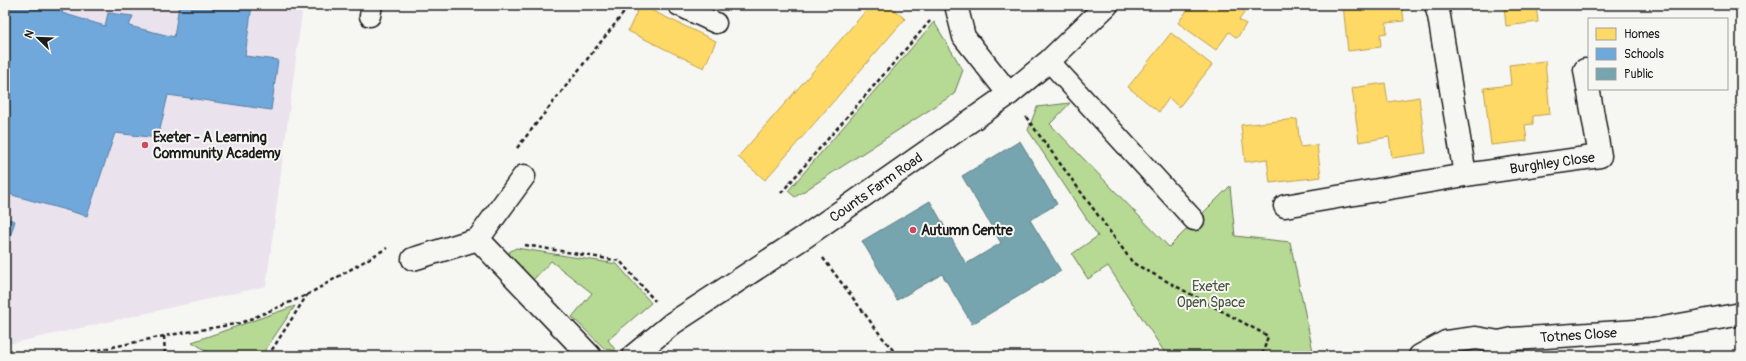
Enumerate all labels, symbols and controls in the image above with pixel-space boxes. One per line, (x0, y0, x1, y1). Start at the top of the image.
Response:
north arrow (18, 18, 58, 58)
legend (1588, 18, 1728, 90)
text: Homes (1624, 27, 1660, 42)
text: N (22, 28, 37, 40)
text: Schools (1624, 47, 1664, 62)
text: Public (1624, 67, 1654, 82)
place label: Exeter - A Learning Community Academy (153, 129, 281, 162)
marker: Exeter - A Learning Community Academy (140, 140, 150, 150)
street label: Counts Farm Road (826, 149, 926, 226)
street label: Burghley Close (1509, 149, 1596, 178)
place label: Autumn Centre (921, 222, 1014, 239)
marker: Autumn Centre (908, 225, 918, 235)
park label: Exeter Open Space (1177, 278, 1245, 311)
street label: Totnes Close (1539, 324, 1618, 346)

